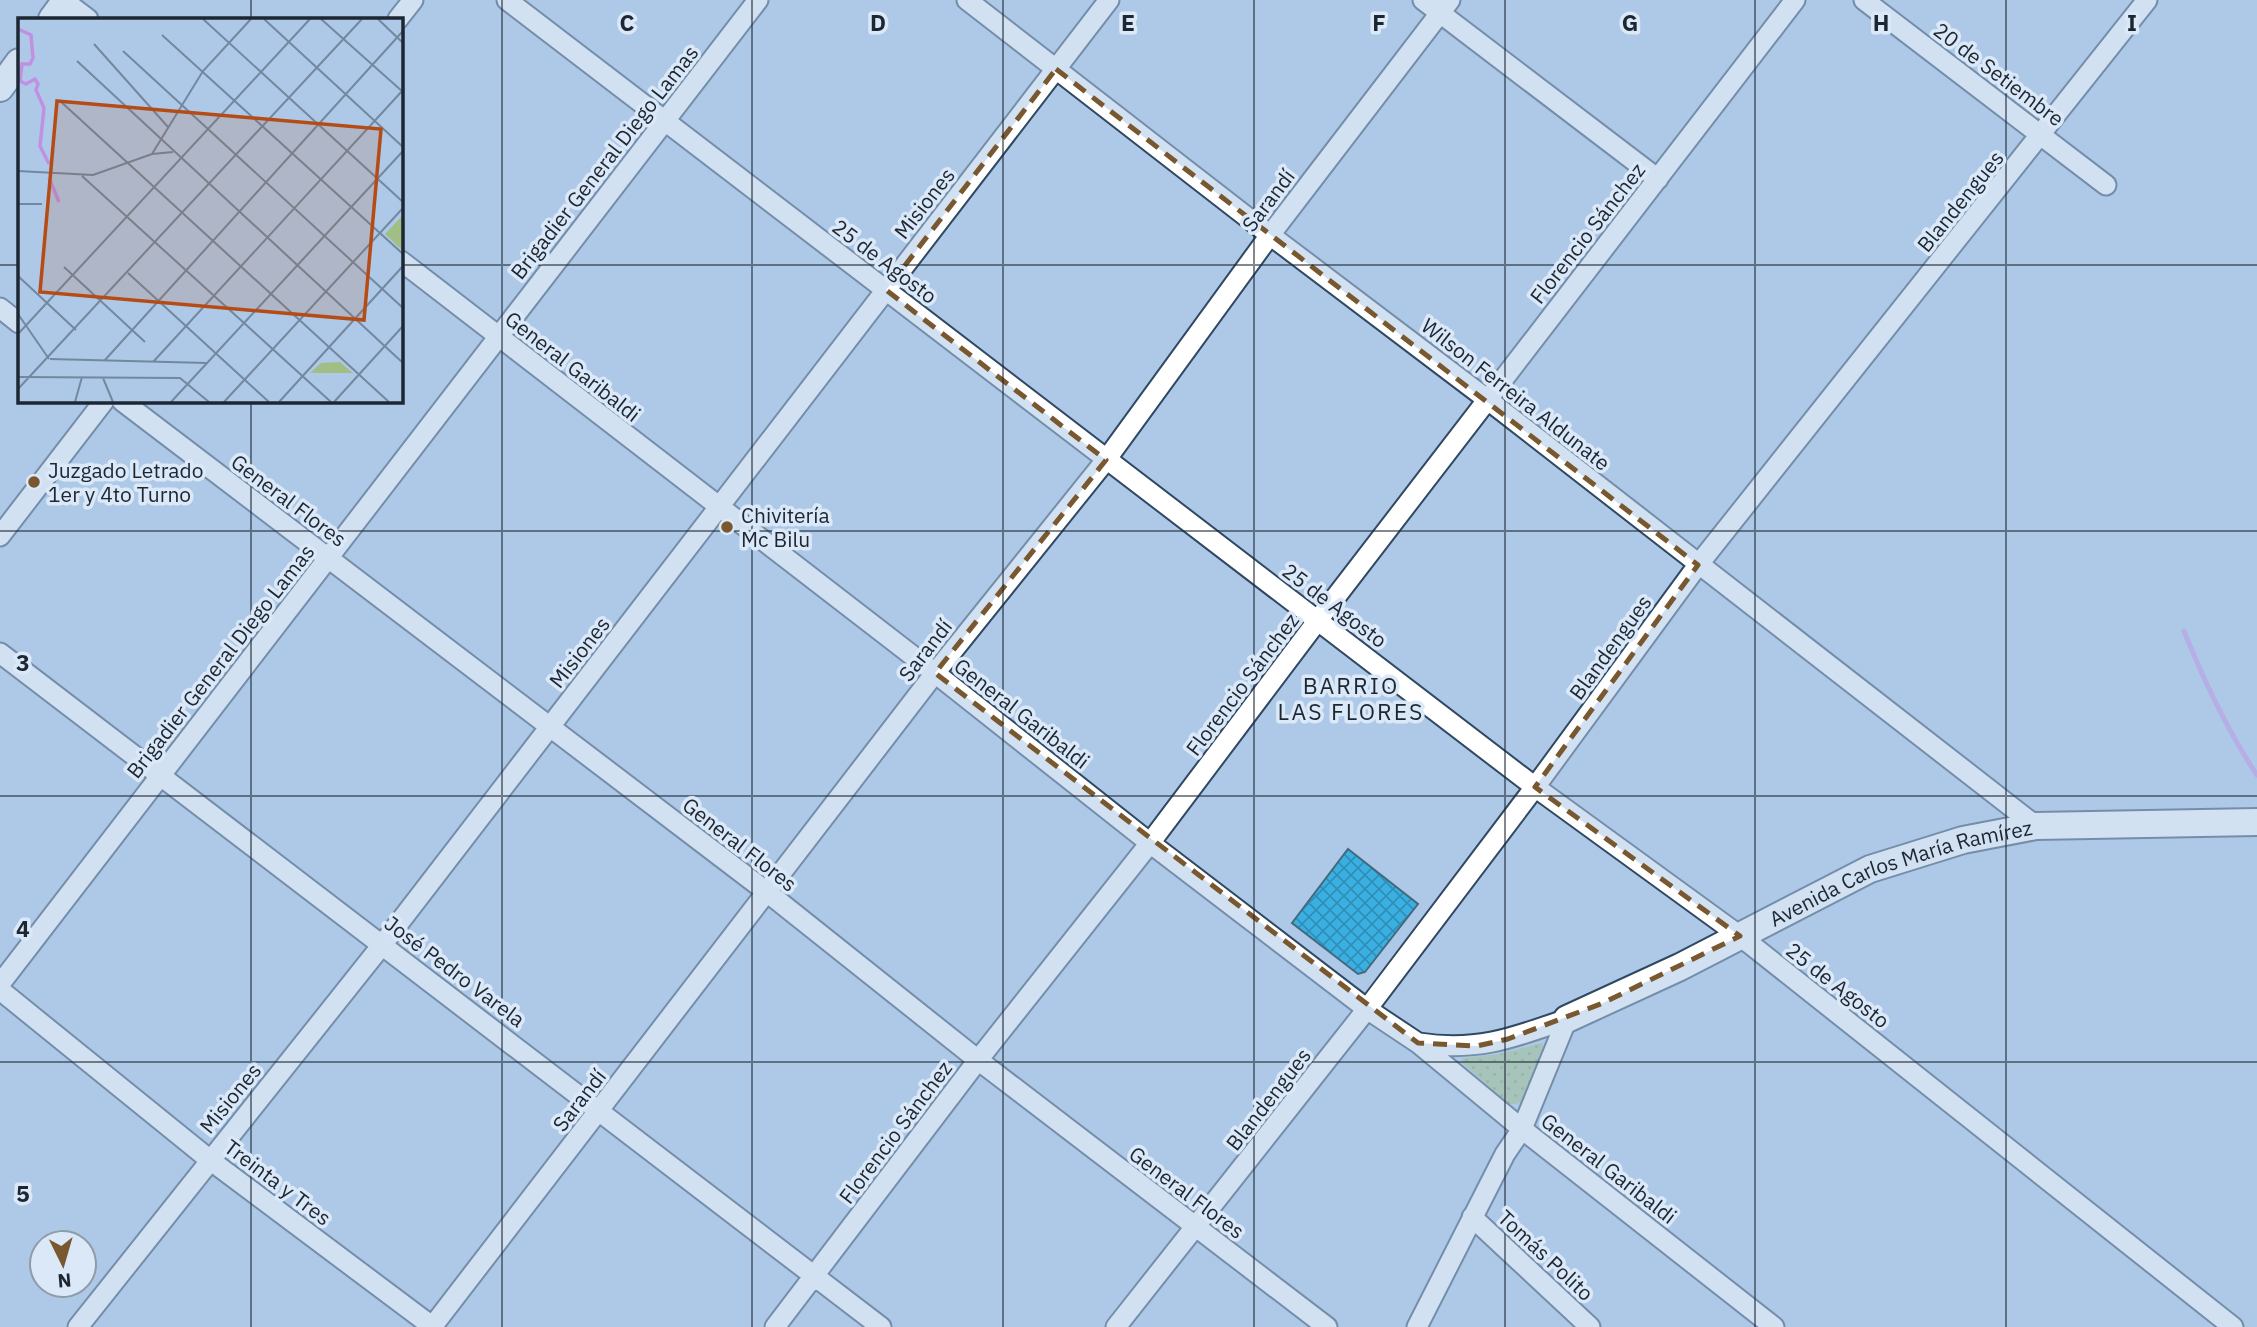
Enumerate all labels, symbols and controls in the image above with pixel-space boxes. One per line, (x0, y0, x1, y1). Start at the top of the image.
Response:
text: C (620, 7, 635, 37)
text: D (870, 7, 886, 37)
text: E (1121, 7, 1135, 37)
text: F (1372, 7, 1386, 37)
text: G (1622, 7, 1638, 37)
text: H (1873, 7, 1889, 37)
text: I (2127, 7, 2137, 37)
street label: 20 de Setiembre (1928, 16, 2070, 132)
inset map (18, 18, 402, 402)
street label: Brigadier General Diego Lamas (504, 39, 704, 285)
street label: Blandengues (1910, 144, 2010, 258)
street label: Florencio Sánchez (1523, 156, 1651, 309)
street label: Misiones (887, 162, 961, 244)
street label: Sarandí (1235, 163, 1301, 237)
street label: 25 de Agosto (827, 212, 943, 310)
street label: General Garibaldi (500, 304, 646, 428)
street label: Wilson Ferreira Aldunate (1416, 311, 1616, 477)
street label: General Flores (226, 447, 352, 553)
place label: Juzgado Letrado 1er y 4to Turno (48, 456, 204, 508)
marker: Juzgado Letrado 1er y 4to Turno (26, 474, 42, 490)
place label: Chivitería Mc Bilu (741, 501, 830, 553)
marker: Chivitería Mc Bilu (719, 519, 735, 535)
street label: Brigadier General Diego Lamas (120, 538, 320, 784)
street label: 25 de Agosto (1277, 556, 1393, 654)
street label: Blandengues (1563, 589, 1657, 705)
street label: Florencio Sánchez (1179, 607, 1305, 761)
street label: Misiones (542, 611, 616, 693)
street label: Sarandí (892, 613, 958, 687)
text: 3 (16, 647, 30, 677)
street label: General Garibaldi (949, 651, 1095, 775)
district label: BARRIO LAS FLORES (1278, 670, 1424, 726)
street label: General Flores (677, 791, 803, 897)
street label: Avenida Carlos María Ramírez (1764, 813, 2035, 933)
street label: José Pedro Varela (379, 909, 531, 1033)
text: 4 (16, 913, 30, 943)
street label: 25 de Agosto (1780, 936, 1896, 1034)
street label: Blandengues (1219, 1042, 1317, 1156)
street label: Florencio Sánchez (832, 1055, 958, 1209)
street label: Misiones (193, 1057, 267, 1139)
street label: Sarandí (546, 1063, 612, 1137)
street label: General Garibaldi (1536, 1106, 1682, 1230)
street label: Treinta y Tres (219, 1133, 337, 1231)
street label: General Flores (1124, 1139, 1250, 1245)
text: 5 (16, 1178, 30, 1208)
street label: Tomás Polito (1492, 1203, 1600, 1307)
north arrow (28, 1229, 98, 1299)
text: N (57, 1268, 72, 1293)

